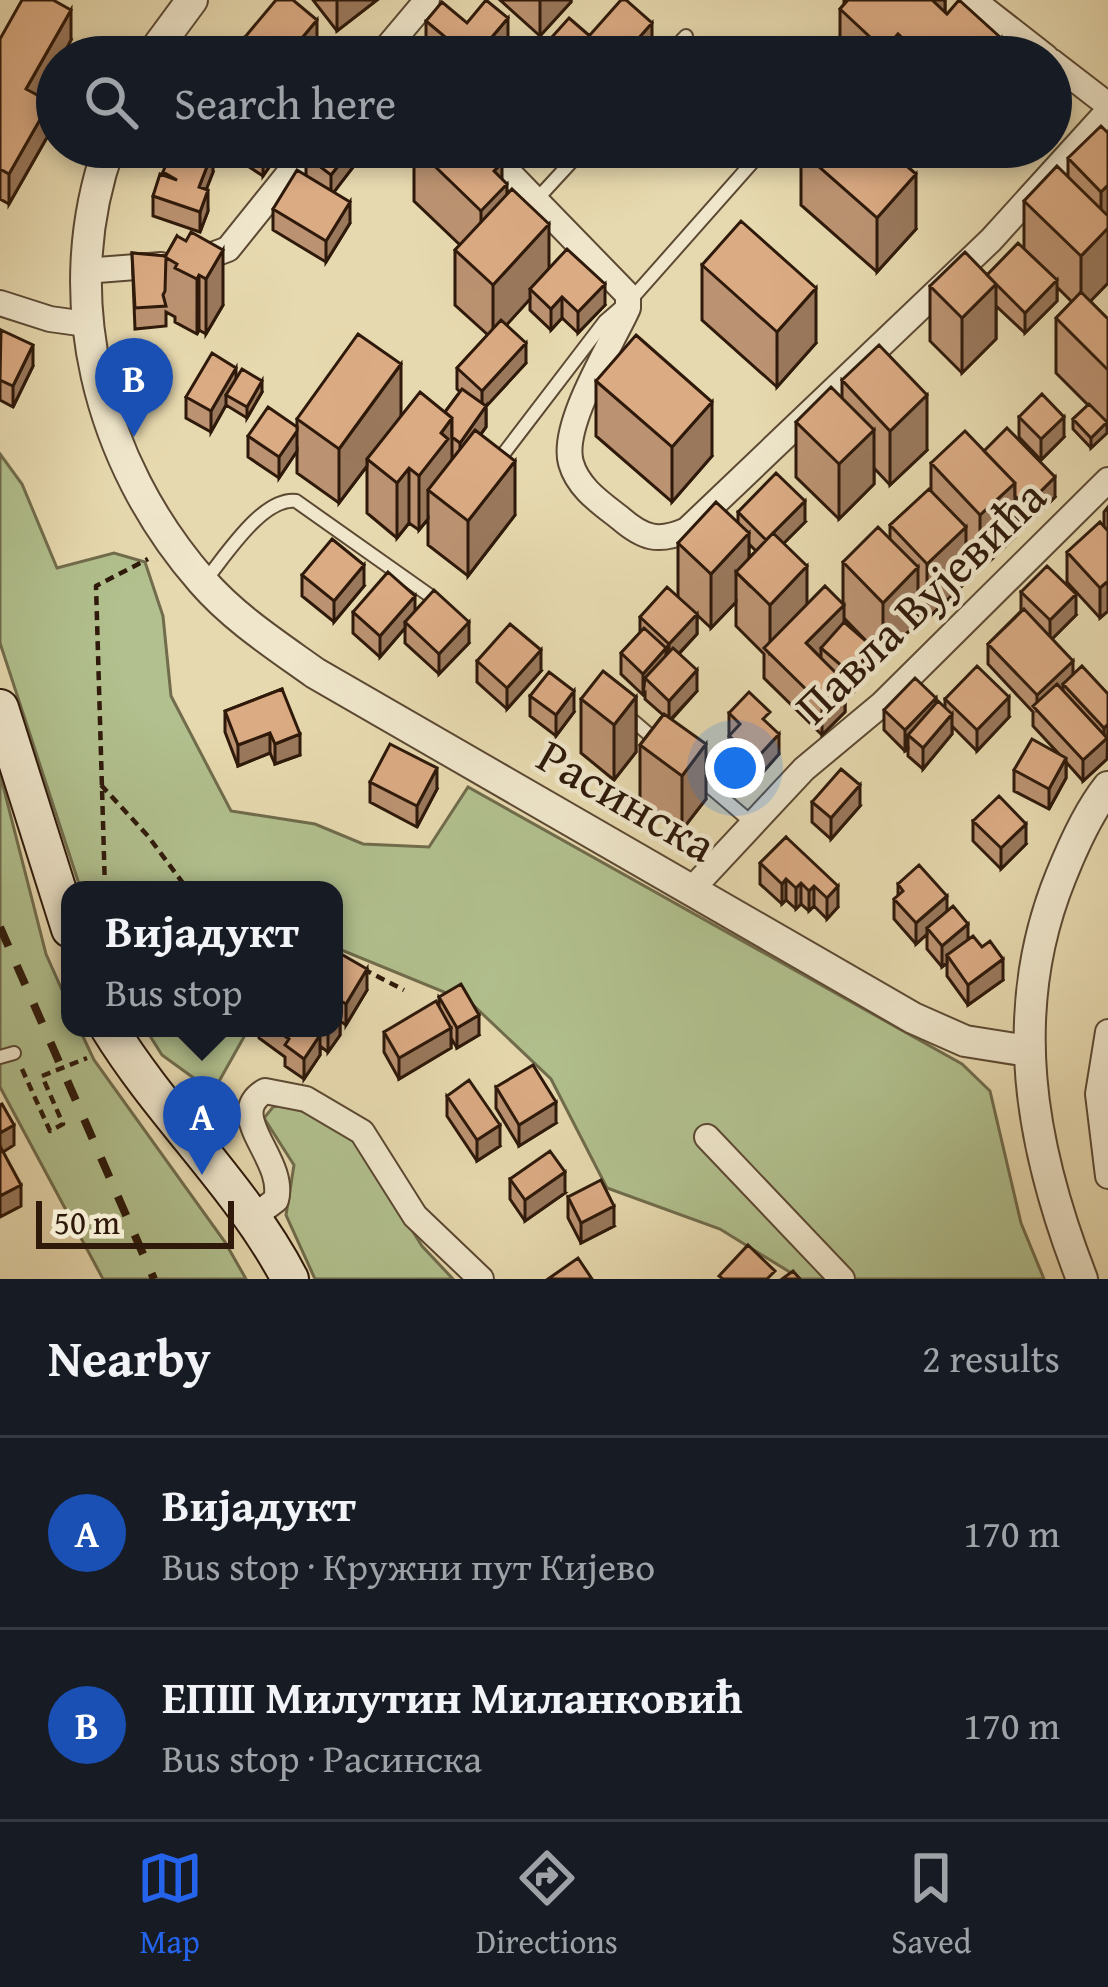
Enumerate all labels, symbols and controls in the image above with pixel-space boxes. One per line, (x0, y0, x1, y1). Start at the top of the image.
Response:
search box (36, 36, 1072, 168)
icon: search (78, 69, 144, 135)
text: Search here (174, 70, 396, 135)
pin: B (95, 338, 173, 437)
street label: Павла Вујевића (778, 462, 1062, 739)
street label: Расинска (525, 720, 730, 879)
your location (705, 738, 765, 798)
popup (61, 881, 343, 1037)
text: Вијадукт (105, 898, 299, 963)
text: Bus stop (105, 963, 243, 1020)
pin: A (163, 1076, 241, 1175)
scale bar (36, 1195, 234, 1248)
text: 50 m (54, 1198, 120, 1246)
text: Nearby (48, 1320, 211, 1395)
text: 2 results (922, 1329, 1060, 1386)
text: Вијадукт (162, 1472, 356, 1537)
text: A (75, 1504, 99, 1561)
text: 170 m (963, 1504, 1060, 1561)
text: Bus stop · Кружни пут Кијево (162, 1537, 655, 1594)
text: ЕПШ Милутин Миланковић (162, 1664, 743, 1729)
text: B (75, 1696, 99, 1753)
text: 170 m (963, 1696, 1060, 1753)
text: Bus stop · Расинска (162, 1729, 482, 1786)
tab: Map (137, 1845, 203, 1965)
tab: Directions (476, 1845, 618, 1965)
tab: Saved (891, 1845, 971, 1965)

